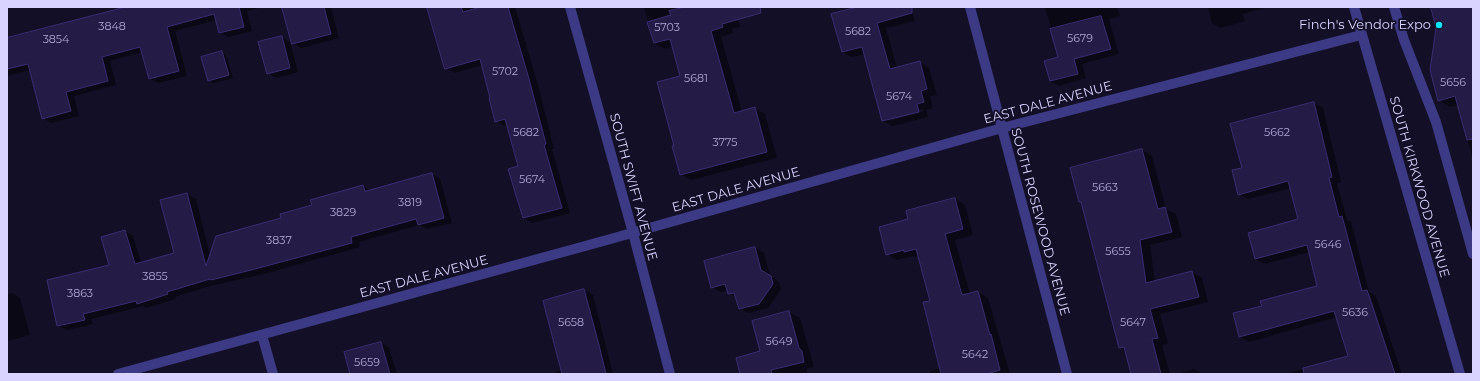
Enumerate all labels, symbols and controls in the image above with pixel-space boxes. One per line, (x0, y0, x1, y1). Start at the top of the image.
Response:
place label: Finch's Vendor Expo (1299, 17, 1431, 33)
house number: 3848 (98, 20, 126, 34)
marker: Finch's Vendor Expo (1434, 20, 1444, 30)
house number: 5703 (654, 21, 680, 35)
house number: 5682 (845, 25, 871, 39)
house number: 5679 (1067, 32, 1093, 46)
house number: 3854 (43, 33, 69, 47)
house number: 5702 (492, 65, 518, 79)
house number: 5681 (684, 72, 708, 86)
house number: 5656 (1440, 76, 1466, 90)
street label: EAST DALE AVENUE (982, 78, 1114, 128)
house number: 5674 (886, 90, 912, 104)
street label: SOUTH KIRKWOOD AVENUE (1386, 95, 1452, 279)
street label: SOUTH SWIFT AVENUE (606, 112, 660, 262)
house number: 5682 (513, 126, 539, 140)
house number: 5662 (1264, 126, 1290, 140)
street label: SOUTH ROSEWOOD AVENUE (1007, 127, 1073, 317)
house number: 3775 (712, 136, 738, 150)
street label: EAST DALE AVENUE (670, 164, 802, 216)
house number: 5674 (519, 173, 545, 187)
house number: 5663 (1092, 181, 1118, 195)
house number: 3819 (398, 196, 422, 210)
house number: 3829 (330, 206, 356, 220)
house number: 3837 (266, 234, 292, 248)
house number: 5646 (1315, 238, 1341, 252)
house number: 5655 (1105, 245, 1131, 259)
street label: EAST DALE AVENUE (358, 252, 490, 302)
house number: 3855 (142, 270, 168, 284)
house number: 3863 (67, 287, 93, 301)
house number: 5636 (1342, 306, 1368, 320)
house number: 5658 (558, 316, 584, 330)
house number: 5647 (1120, 316, 1146, 330)
house number: 5649 (766, 335, 792, 349)
house number: 5642 (962, 348, 988, 362)
house number: 5659 (354, 356, 380, 370)

